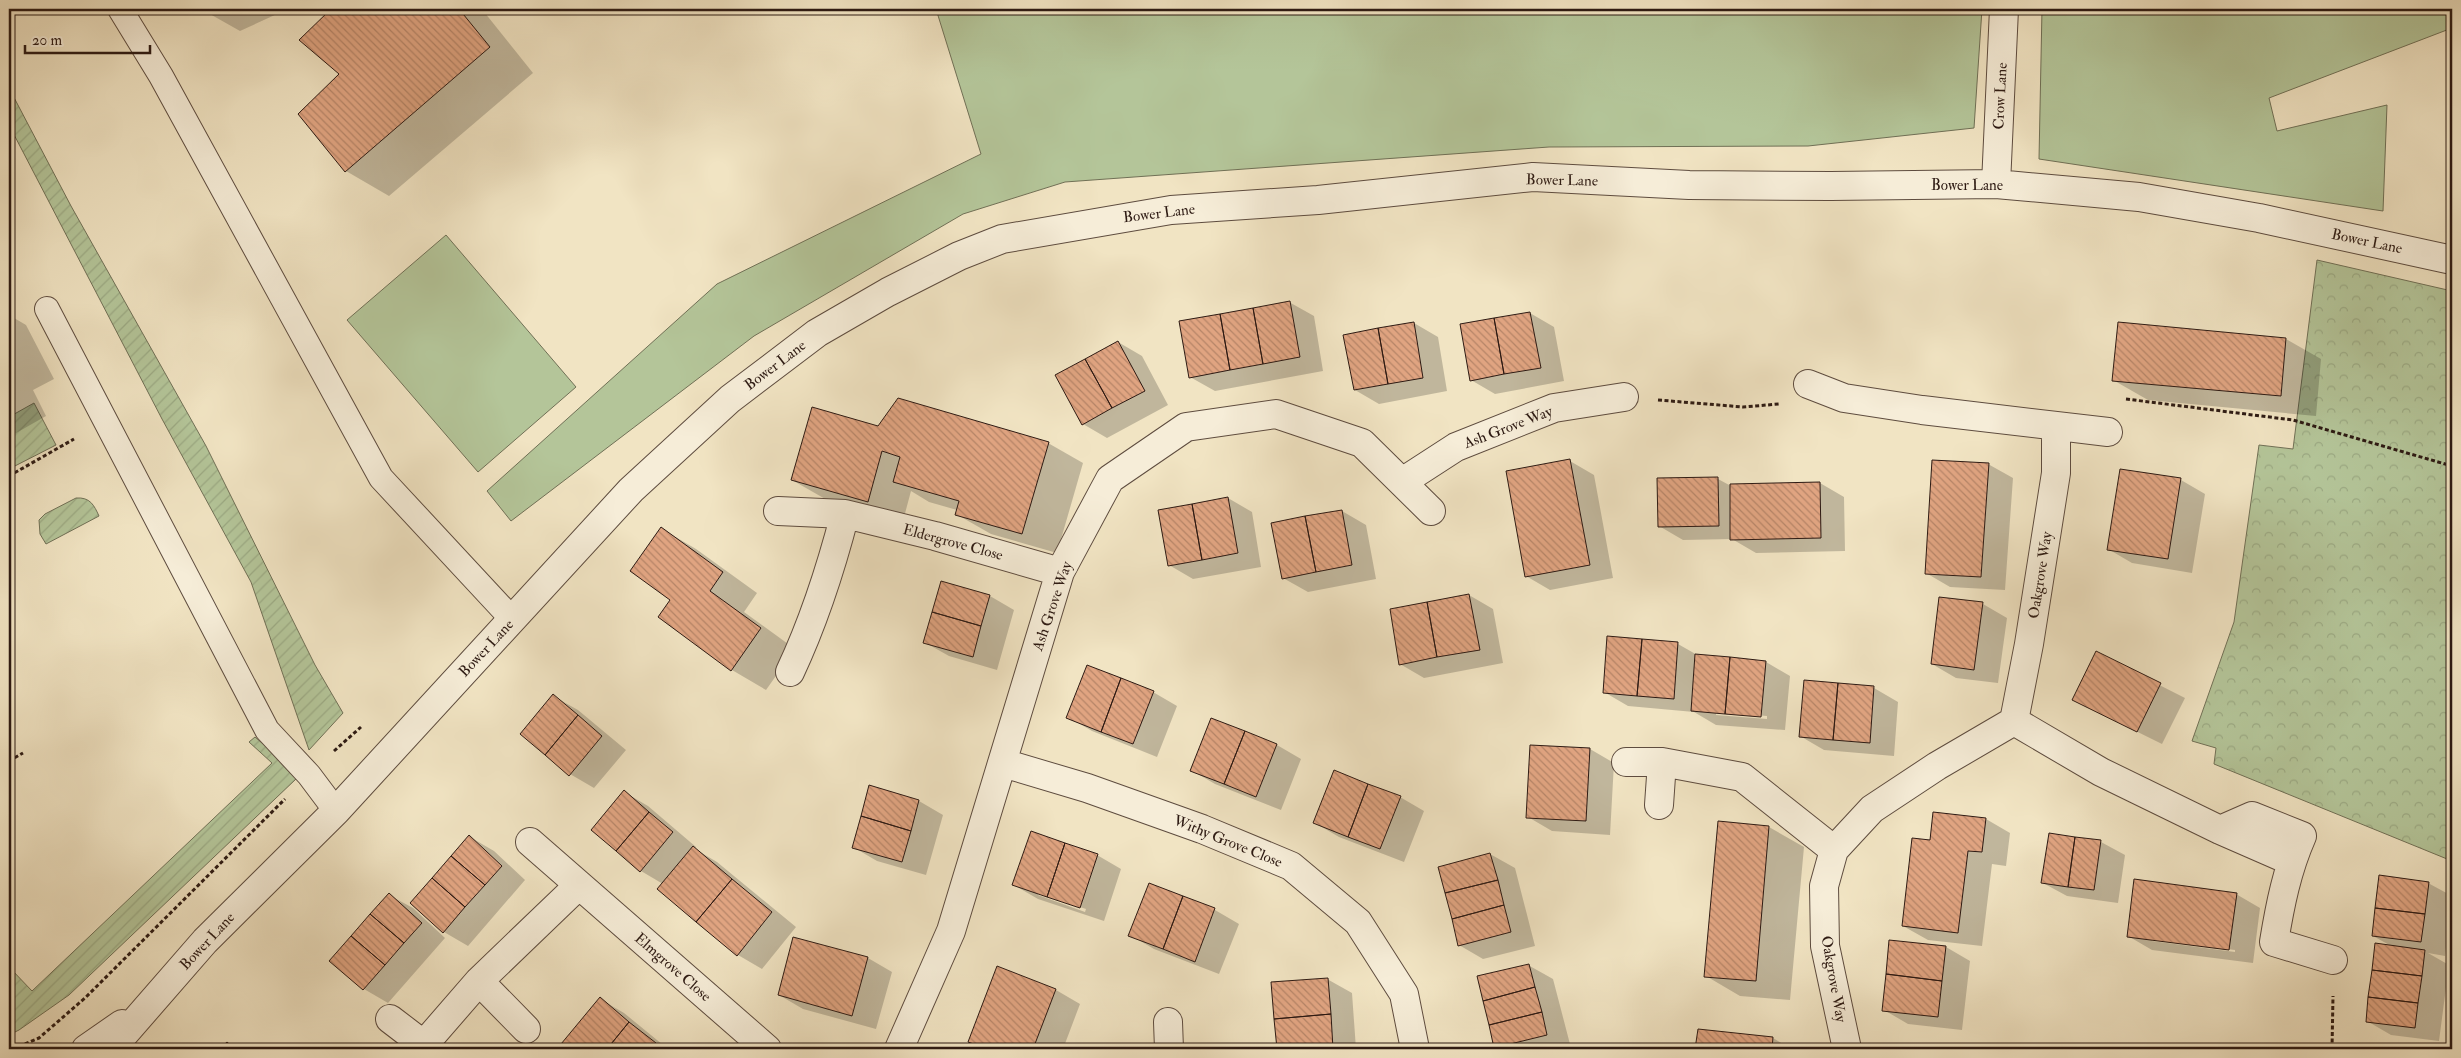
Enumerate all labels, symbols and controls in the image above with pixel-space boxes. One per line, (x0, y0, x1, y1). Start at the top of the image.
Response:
scale bar (25, 22, 150, 54)
text: 20 m (32, 31, 62, 50)
street label: Crow Lane (1989, 62, 2012, 130)
street label: Bower Lane (1526, 170, 1598, 191)
street label: Bower Lane (1931, 176, 2003, 195)
street label: Bower Lane (1122, 200, 1196, 227)
street label: Bower Lane (2330, 225, 2404, 258)
street label: Bower Lane (741, 336, 810, 395)
street label: Ash Grove Way (1460, 402, 1555, 453)
street label: Eldergrove Close (901, 520, 1005, 565)
street label: Oakgrove Way (2024, 530, 2057, 620)
street label: Ash Grove Way (1028, 559, 1077, 654)
street label: Bower Lane (455, 615, 518, 681)
street label: Withy Grove Close (1170, 811, 1285, 872)
street label: Bower Lane (176, 908, 239, 974)
street label: Elmgrove Close (630, 929, 715, 1006)
street label: Oakgrove Way (1817, 934, 1851, 1024)

